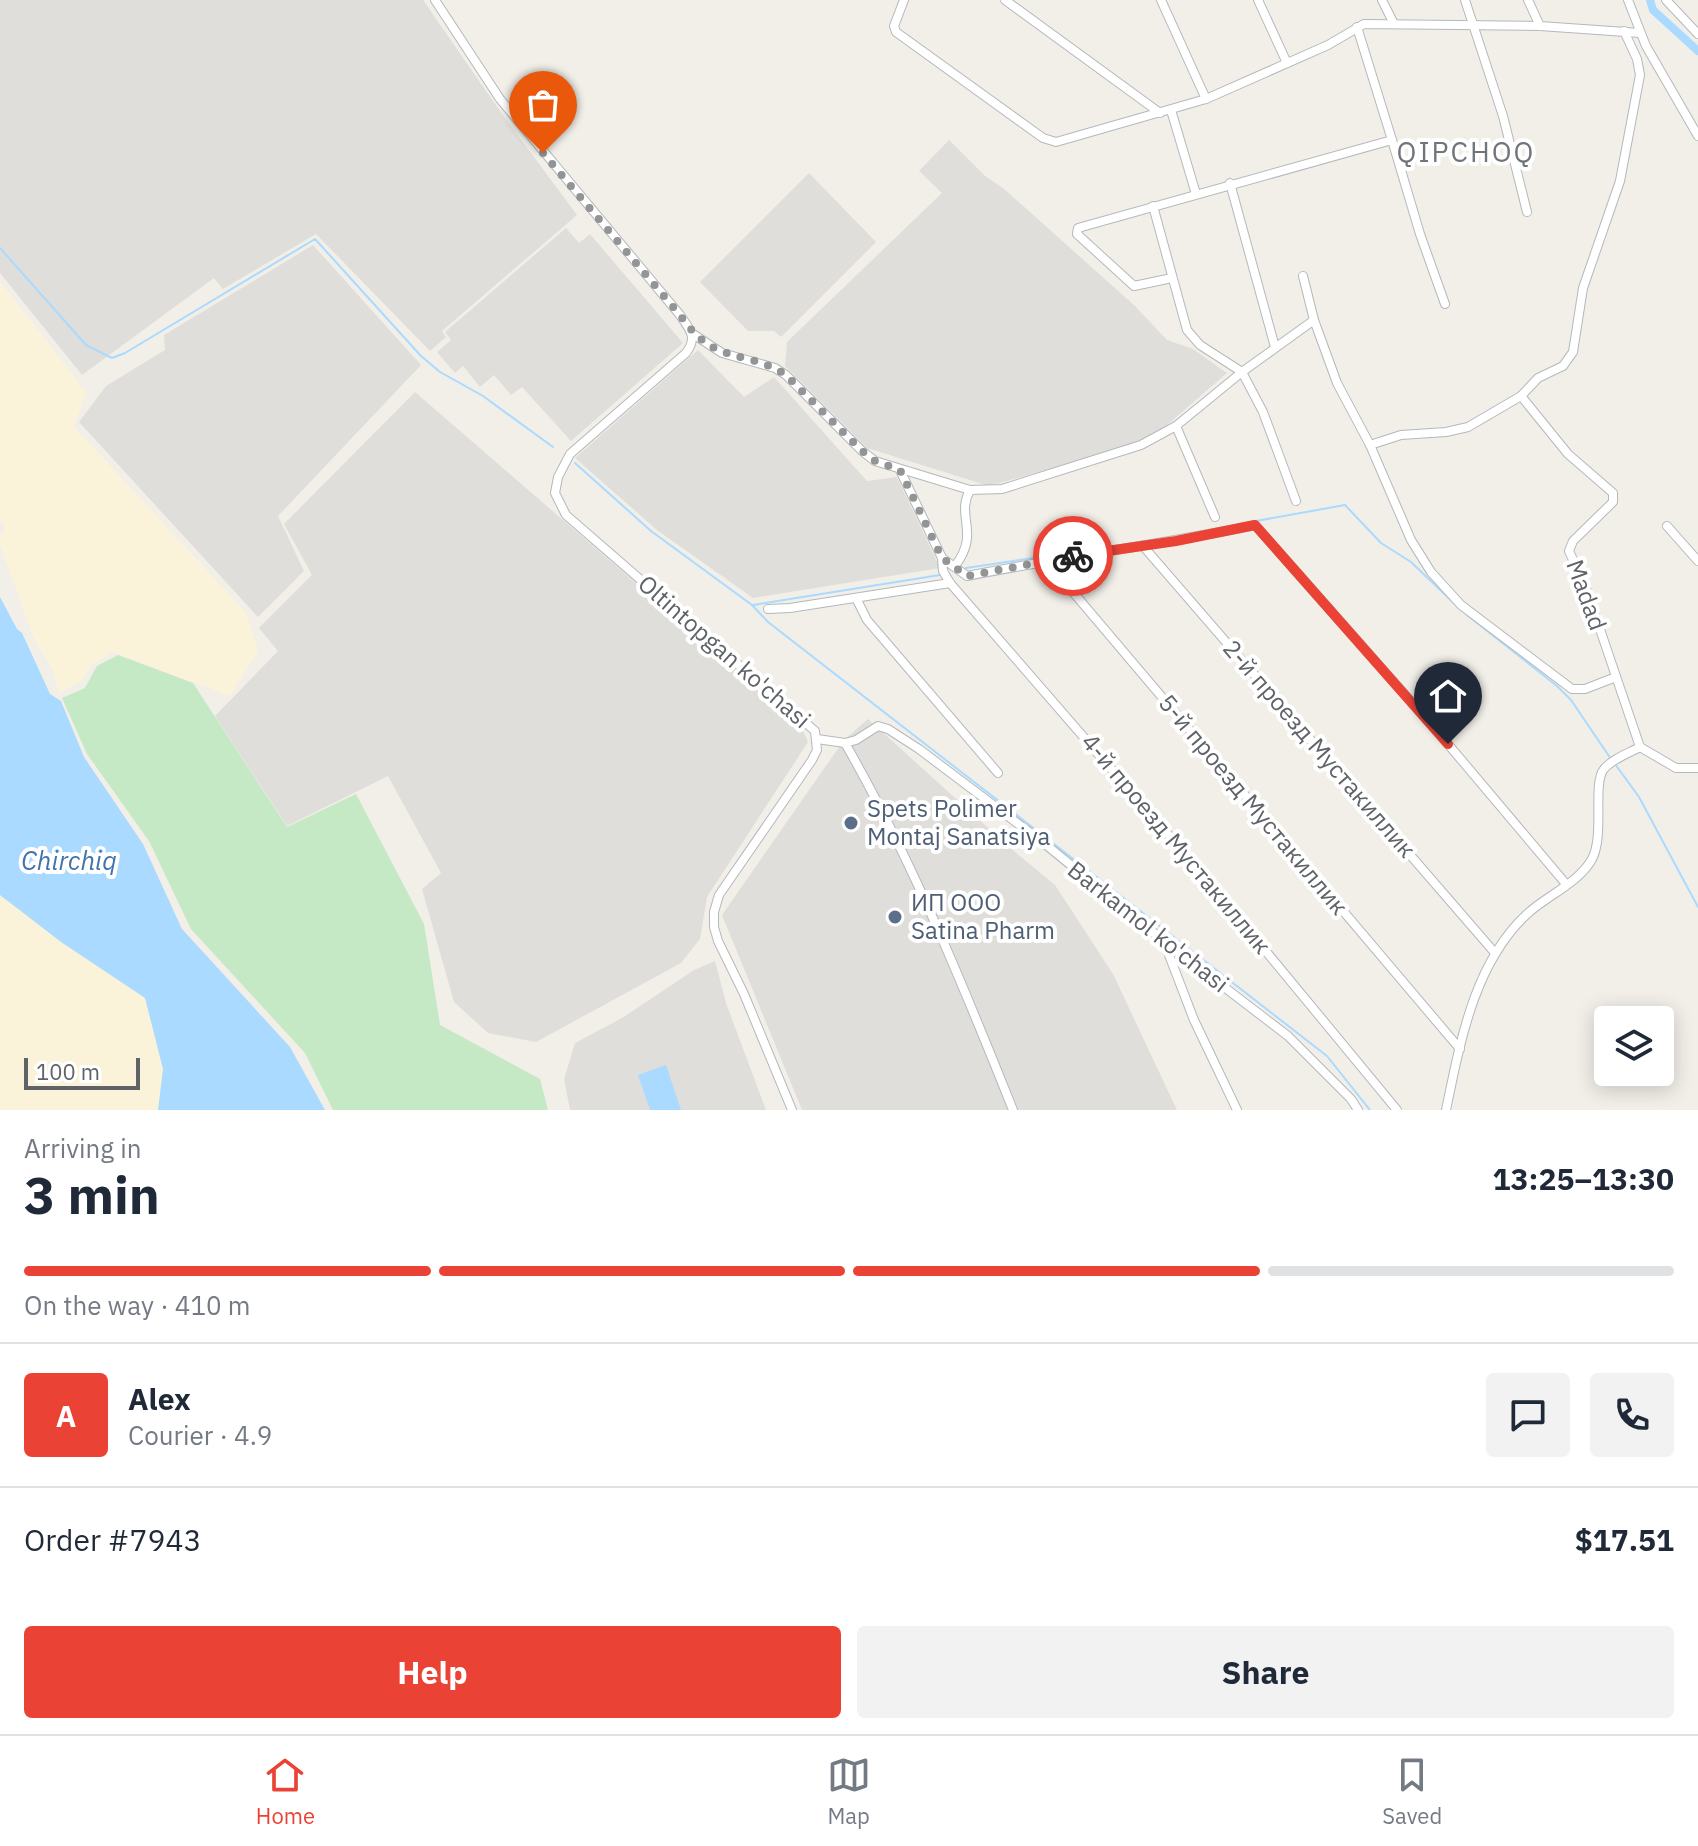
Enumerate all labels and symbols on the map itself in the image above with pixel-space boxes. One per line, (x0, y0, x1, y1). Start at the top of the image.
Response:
pin (509, 71, 577, 153)
district label: QIPCHOQ (1397, 133, 1535, 170)
courier (1033, 516, 1113, 596)
street label: Madad (1559, 555, 1614, 634)
street label: Oltintopgan ko'chasi (632, 567, 818, 735)
street label: 2-й проезд Мустакиллик (1216, 633, 1423, 864)
pin (1414, 662, 1482, 744)
street label: 5-й проезд Мустакиллик (1152, 687, 1356, 921)
street label: 4-й проезд Мустакиллик (1075, 726, 1279, 960)
place label: Spets Polimer Montaj Sanatsiya (867, 792, 1050, 852)
marker: Spets Polimer Montaj Sanatsiya (842, 814, 860, 832)
water label: Chirchiq (21, 843, 117, 877)
street label: Barkamol ko'chasi (1062, 853, 1236, 999)
place label: ИП ООО Satina Pharm (911, 886, 1055, 946)
marker: ИП ООО Satina Pharm (886, 908, 904, 926)
scale bar (24, 1054, 140, 1090)

